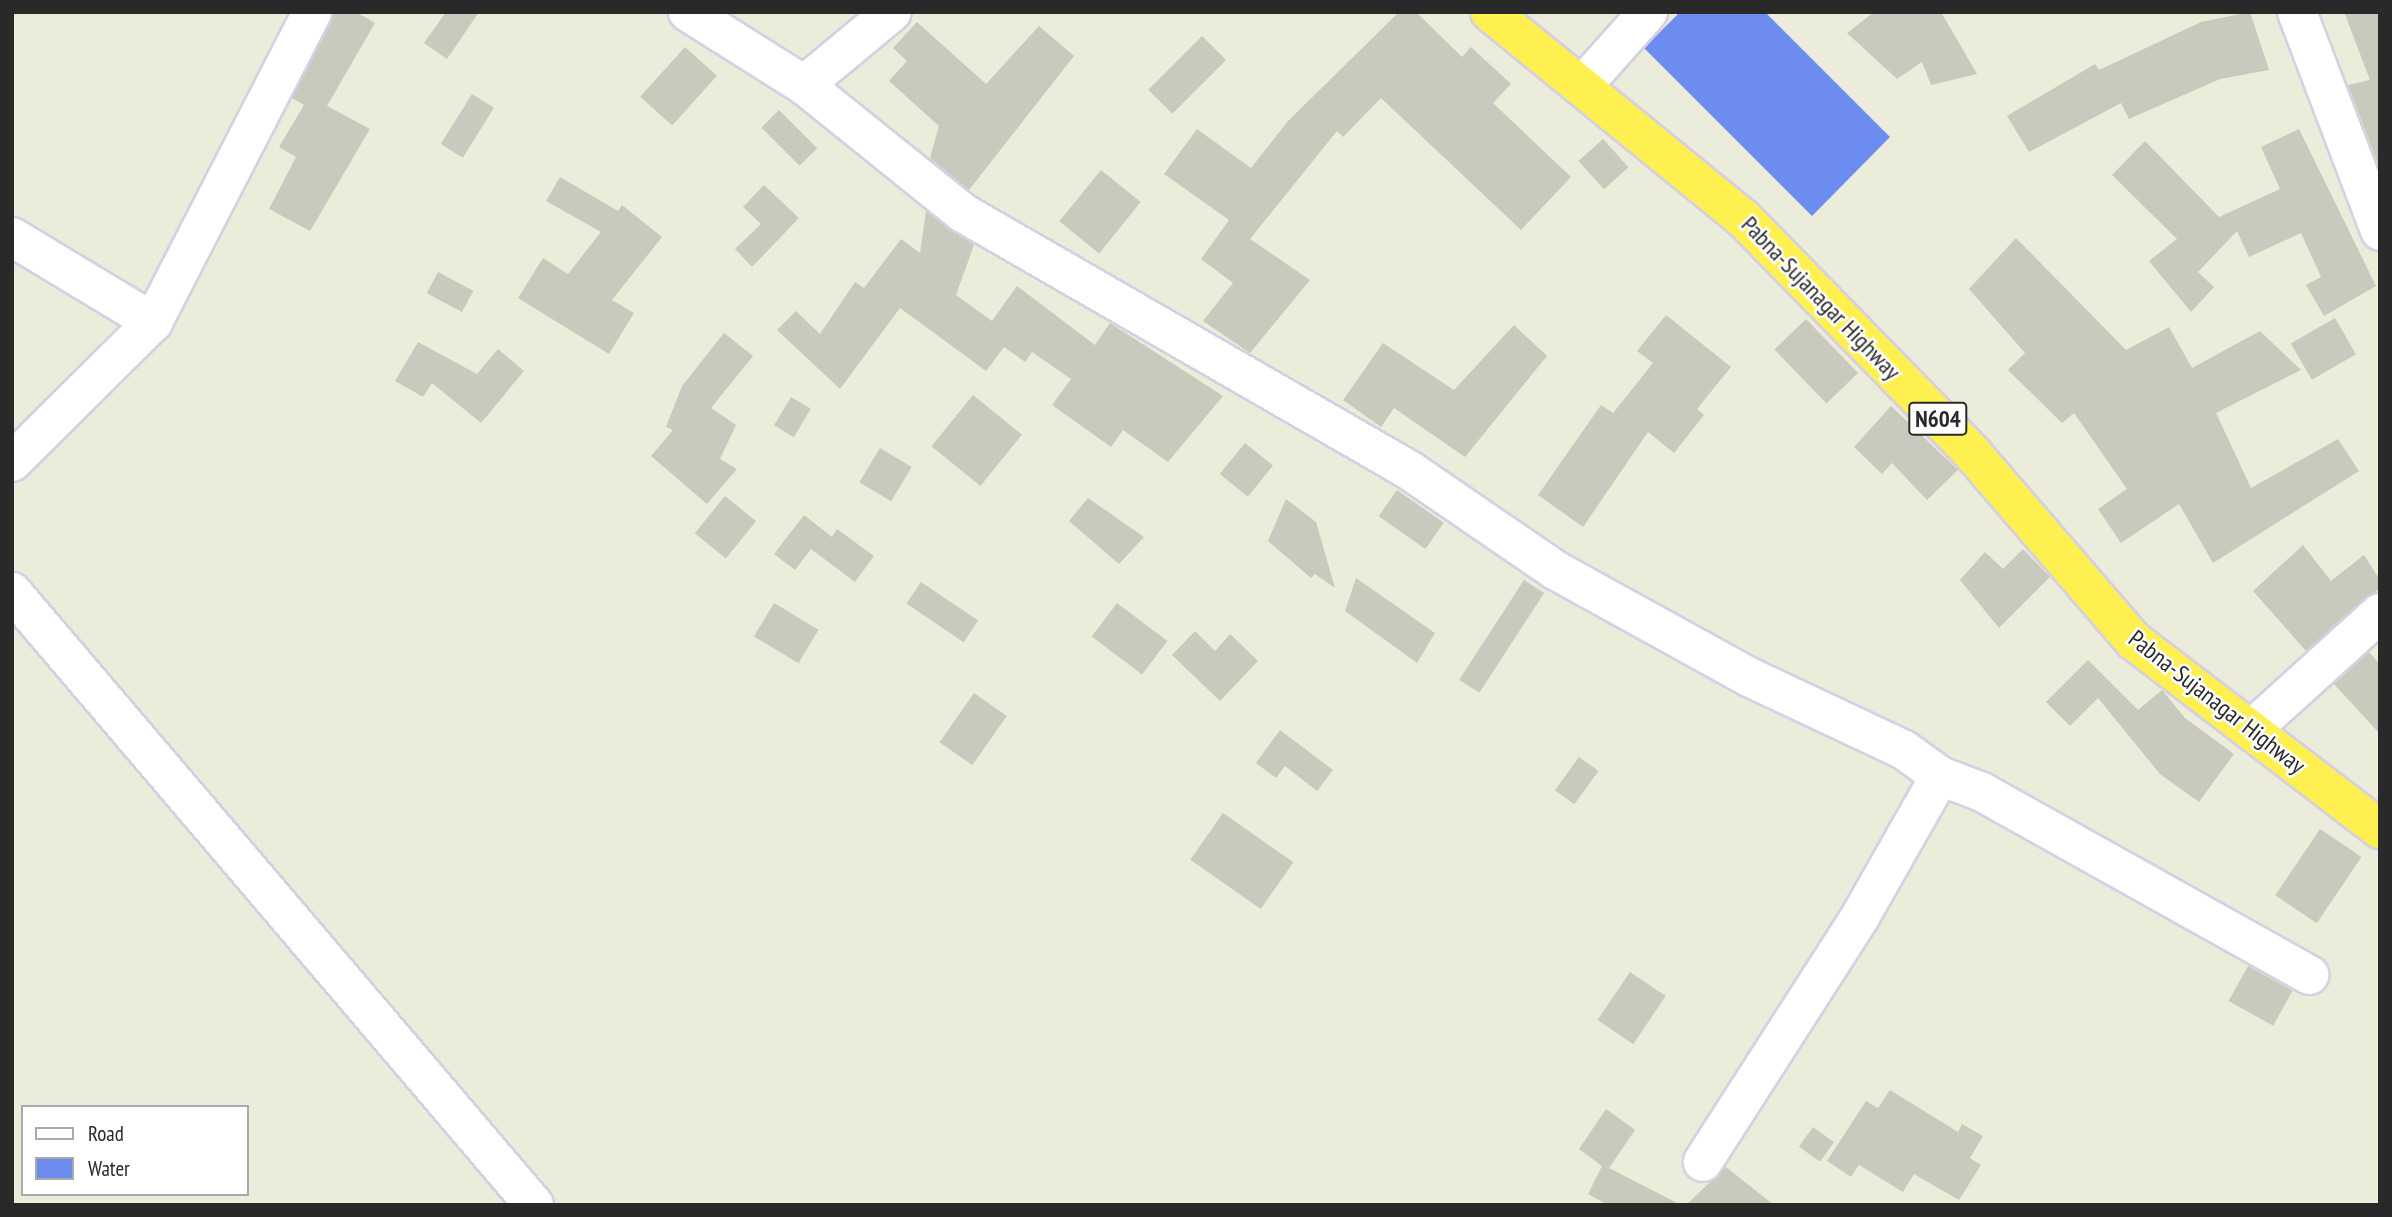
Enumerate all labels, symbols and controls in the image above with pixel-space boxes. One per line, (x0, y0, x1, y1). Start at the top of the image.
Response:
street label: Pabna-Sujanagar Highway (1736, 210, 1906, 386)
road number: N604 (1908, 400, 1968, 438)
street label: Pabna-Sujanagar Highway (2123, 624, 2311, 780)
legend (21, 1105, 248, 1196)
text: Road (88, 1120, 124, 1147)
text: Water (88, 1155, 130, 1182)

